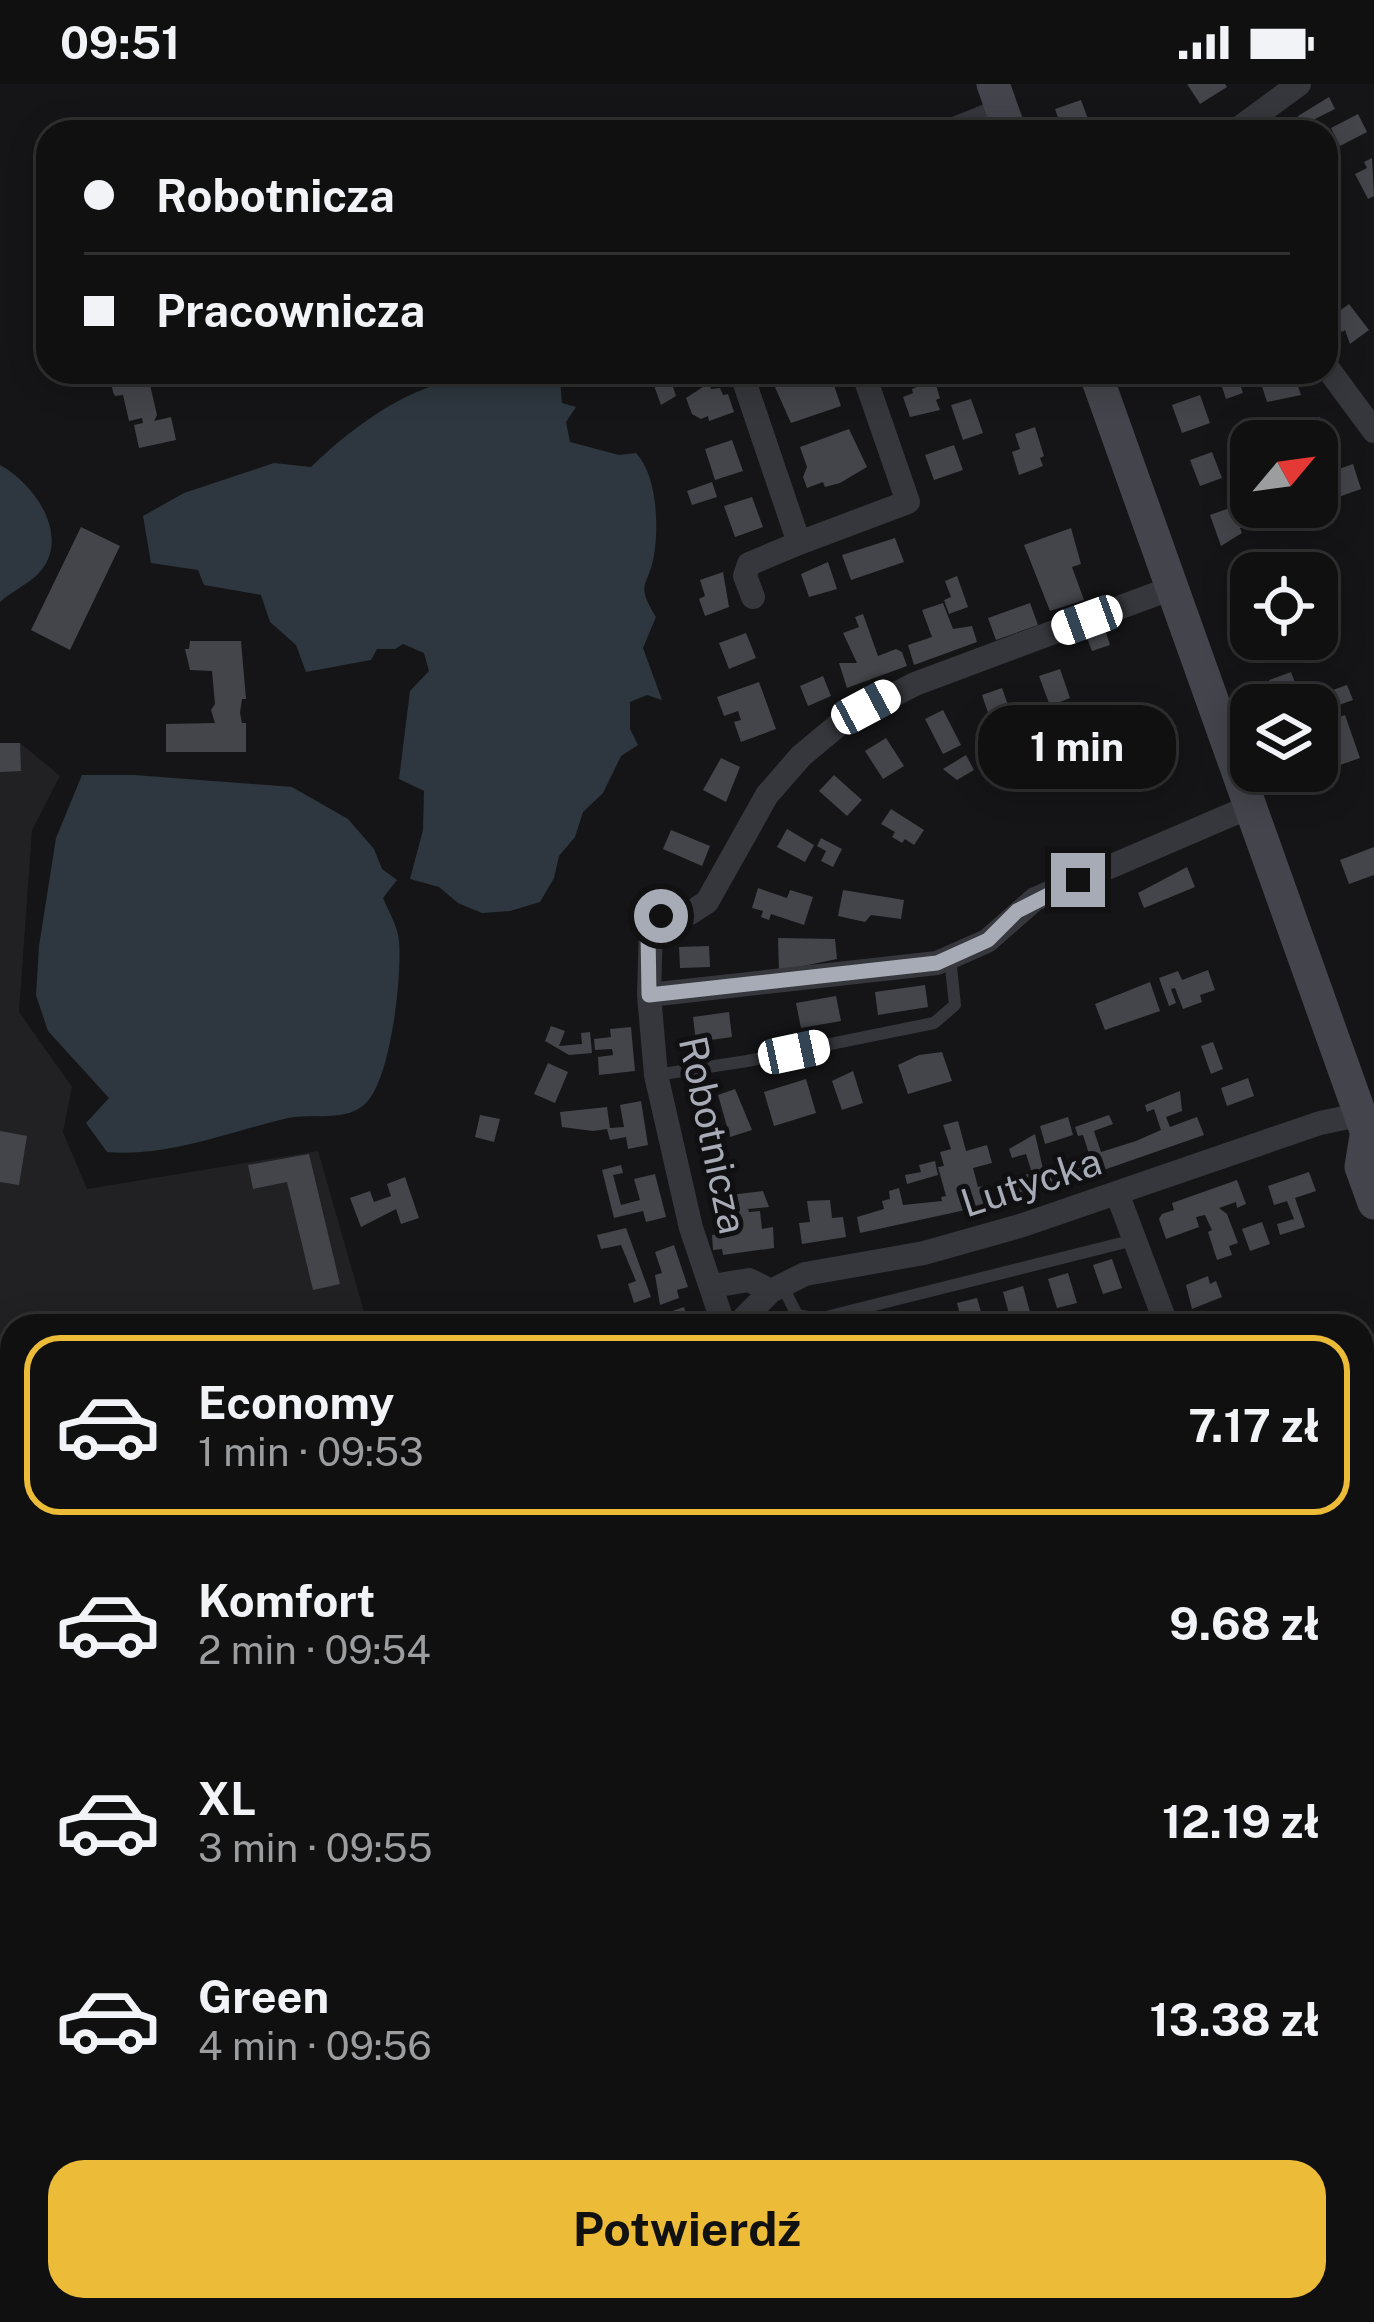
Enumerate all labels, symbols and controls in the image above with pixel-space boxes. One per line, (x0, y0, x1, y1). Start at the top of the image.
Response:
text: 09:51 (60, 16, 180, 69)
text: Robotnicza (156, 169, 395, 222)
text: Pracownicza (156, 284, 425, 337)
north arrow (1230, 420, 1338, 528)
map controls (1230, 420, 1338, 792)
button: locate (1230, 552, 1338, 660)
car (1047, 591, 1127, 649)
car (826, 674, 906, 740)
button: layers (1230, 684, 1338, 792)
callout: 1 min (979, 706, 1177, 790)
text: 1 min (1030, 724, 1124, 770)
route end (1051, 853, 1105, 907)
route start (634, 889, 688, 943)
car (755, 1027, 833, 1077)
street label: Robotnicza (670, 1032, 756, 1238)
street label: Lutycka (955, 1138, 1107, 1226)
icon: car (54, 1371, 162, 1479)
text: Economy (198, 1376, 394, 1429)
text: 7.17 zł (1188, 1399, 1320, 1452)
text: 1 min · 09:53 (198, 1429, 423, 1475)
icon: car (54, 1569, 162, 1677)
text: Komfort (198, 1574, 375, 1627)
text: 9.68 zł (1169, 1597, 1320, 1650)
text: 2 min · 09:54 (198, 1627, 431, 1673)
icon: car (54, 1767, 162, 1875)
text: XL (198, 1772, 256, 1825)
text: 12.19 zł (1162, 1795, 1320, 1848)
text: 3 min · 09:55 (198, 1825, 433, 1871)
icon: car (54, 1965, 162, 2073)
text: Green (198, 1970, 329, 2023)
text: 13.38 zł (1150, 1993, 1320, 2046)
text: 4 min · 09:56 (198, 2023, 432, 2069)
button: Potwierdź (48, 2160, 1326, 2298)

